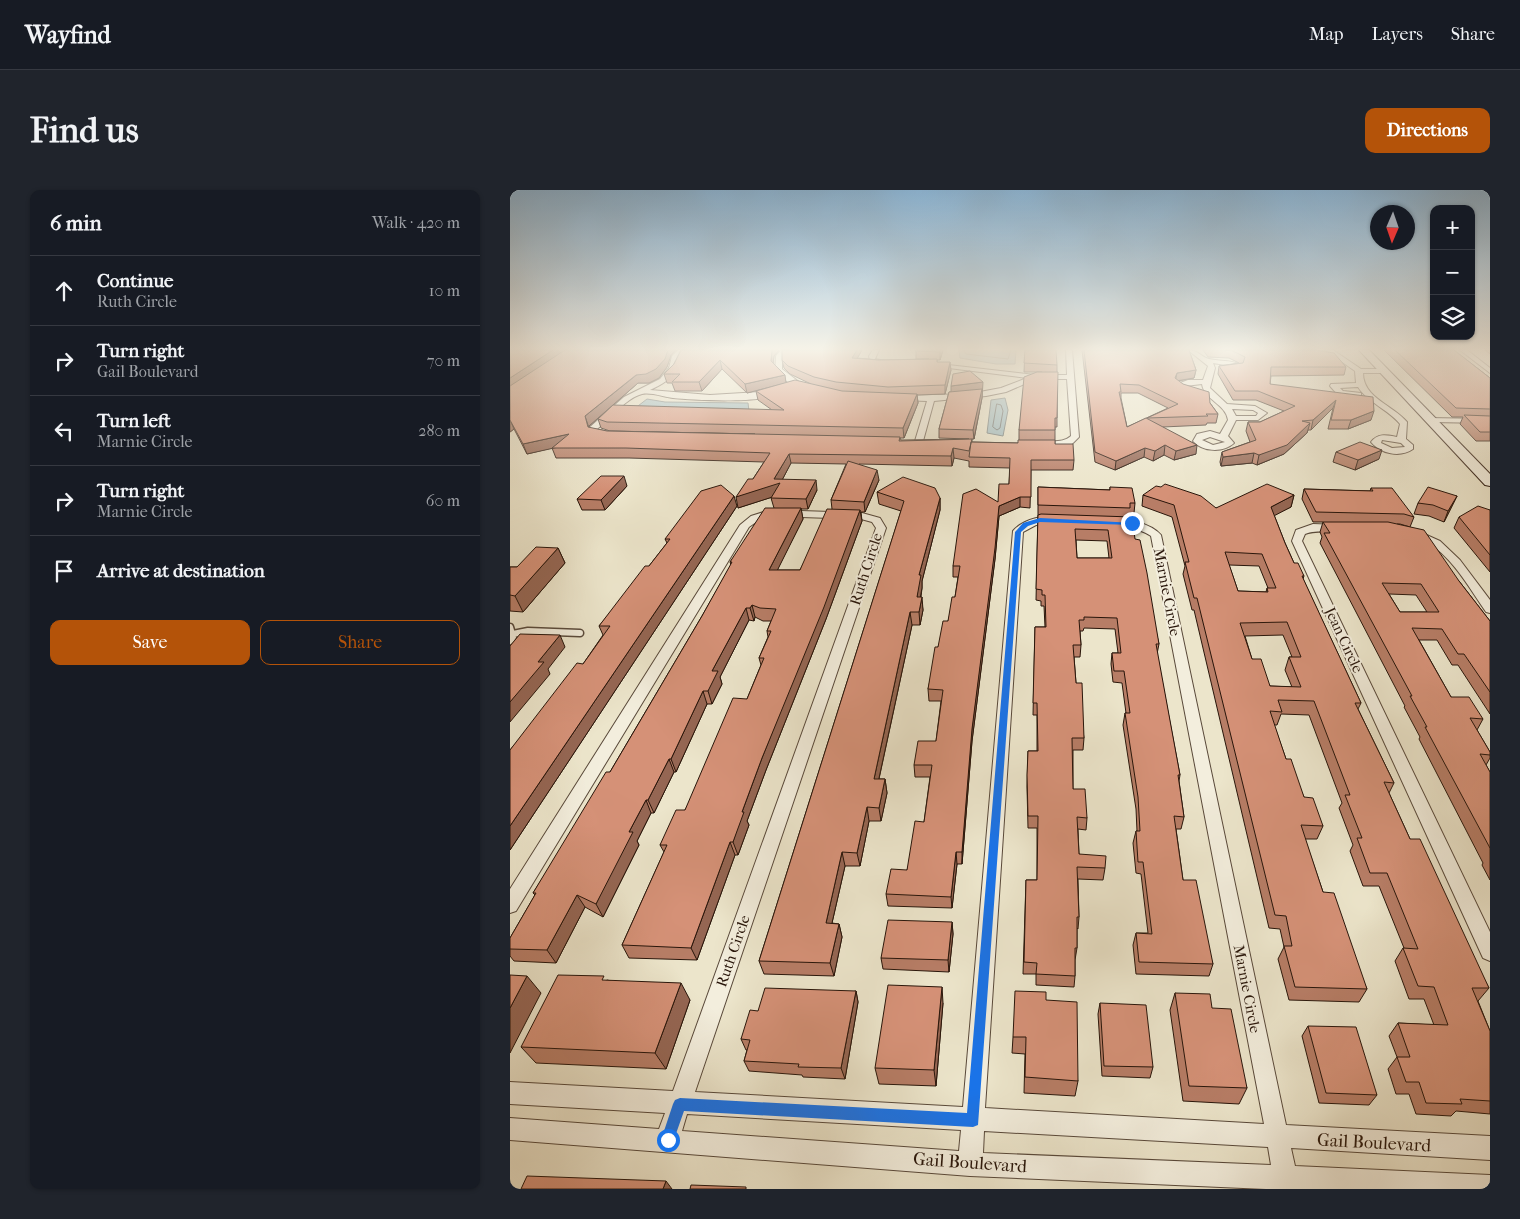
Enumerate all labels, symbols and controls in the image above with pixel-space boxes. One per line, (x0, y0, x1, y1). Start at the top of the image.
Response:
text: Wayfind (25, 21, 111, 49)
text: Map (1309, 24, 1343, 45)
text: Layers (1371, 24, 1423, 45)
text: Share (1451, 24, 1495, 45)
button: Directions (1365, 108, 1490, 153)
text: Find us (30, 110, 139, 151)
north arrow (1370, 205, 1415, 250)
map controls (1430, 205, 1475, 340)
button: + (1430, 205, 1475, 250)
text: 6 min (50, 211, 102, 235)
text: Walk · 420 m (372, 213, 460, 232)
button: − (1430, 250, 1475, 295)
text: Continue (97, 270, 173, 292)
icon: ahead (50, 277, 78, 305)
text: 10 m (429, 281, 460, 300)
text: Ruth Circle (97, 292, 177, 311)
button: layers (1430, 295, 1475, 340)
text: Turn right (97, 340, 184, 362)
icon: right (50, 347, 78, 375)
text: 70 m (427, 351, 460, 370)
text: Gail Boulevard (97, 362, 198, 381)
text: Turn left (97, 410, 171, 432)
icon: left (50, 417, 78, 445)
text: 280 m (418, 421, 460, 440)
text: Marnie Circle (97, 432, 192, 451)
text: Turn right (97, 480, 184, 502)
icon: right (50, 487, 78, 515)
text: 60 m (426, 491, 460, 510)
text: Marnie Circle (97, 502, 192, 521)
route end (1121, 512, 1144, 535)
street label: Ruth Circle (846, 530, 886, 607)
street label: Marnie Circle (1150, 546, 1184, 638)
icon: arrive (50, 557, 78, 585)
text: Arrive at destination (97, 560, 265, 582)
street label: Jean Circle (1321, 603, 1367, 676)
button: Save (50, 620, 250, 665)
button: Share (260, 620, 460, 665)
street label: Ruth Circle (712, 912, 754, 989)
street label: Marnie Circle (1230, 943, 1264, 1035)
route start (657, 1129, 680, 1152)
street label: Gail Boulevard (1317, 1130, 1432, 1156)
street label: Gail Boulevard (912, 1149, 1028, 1177)

